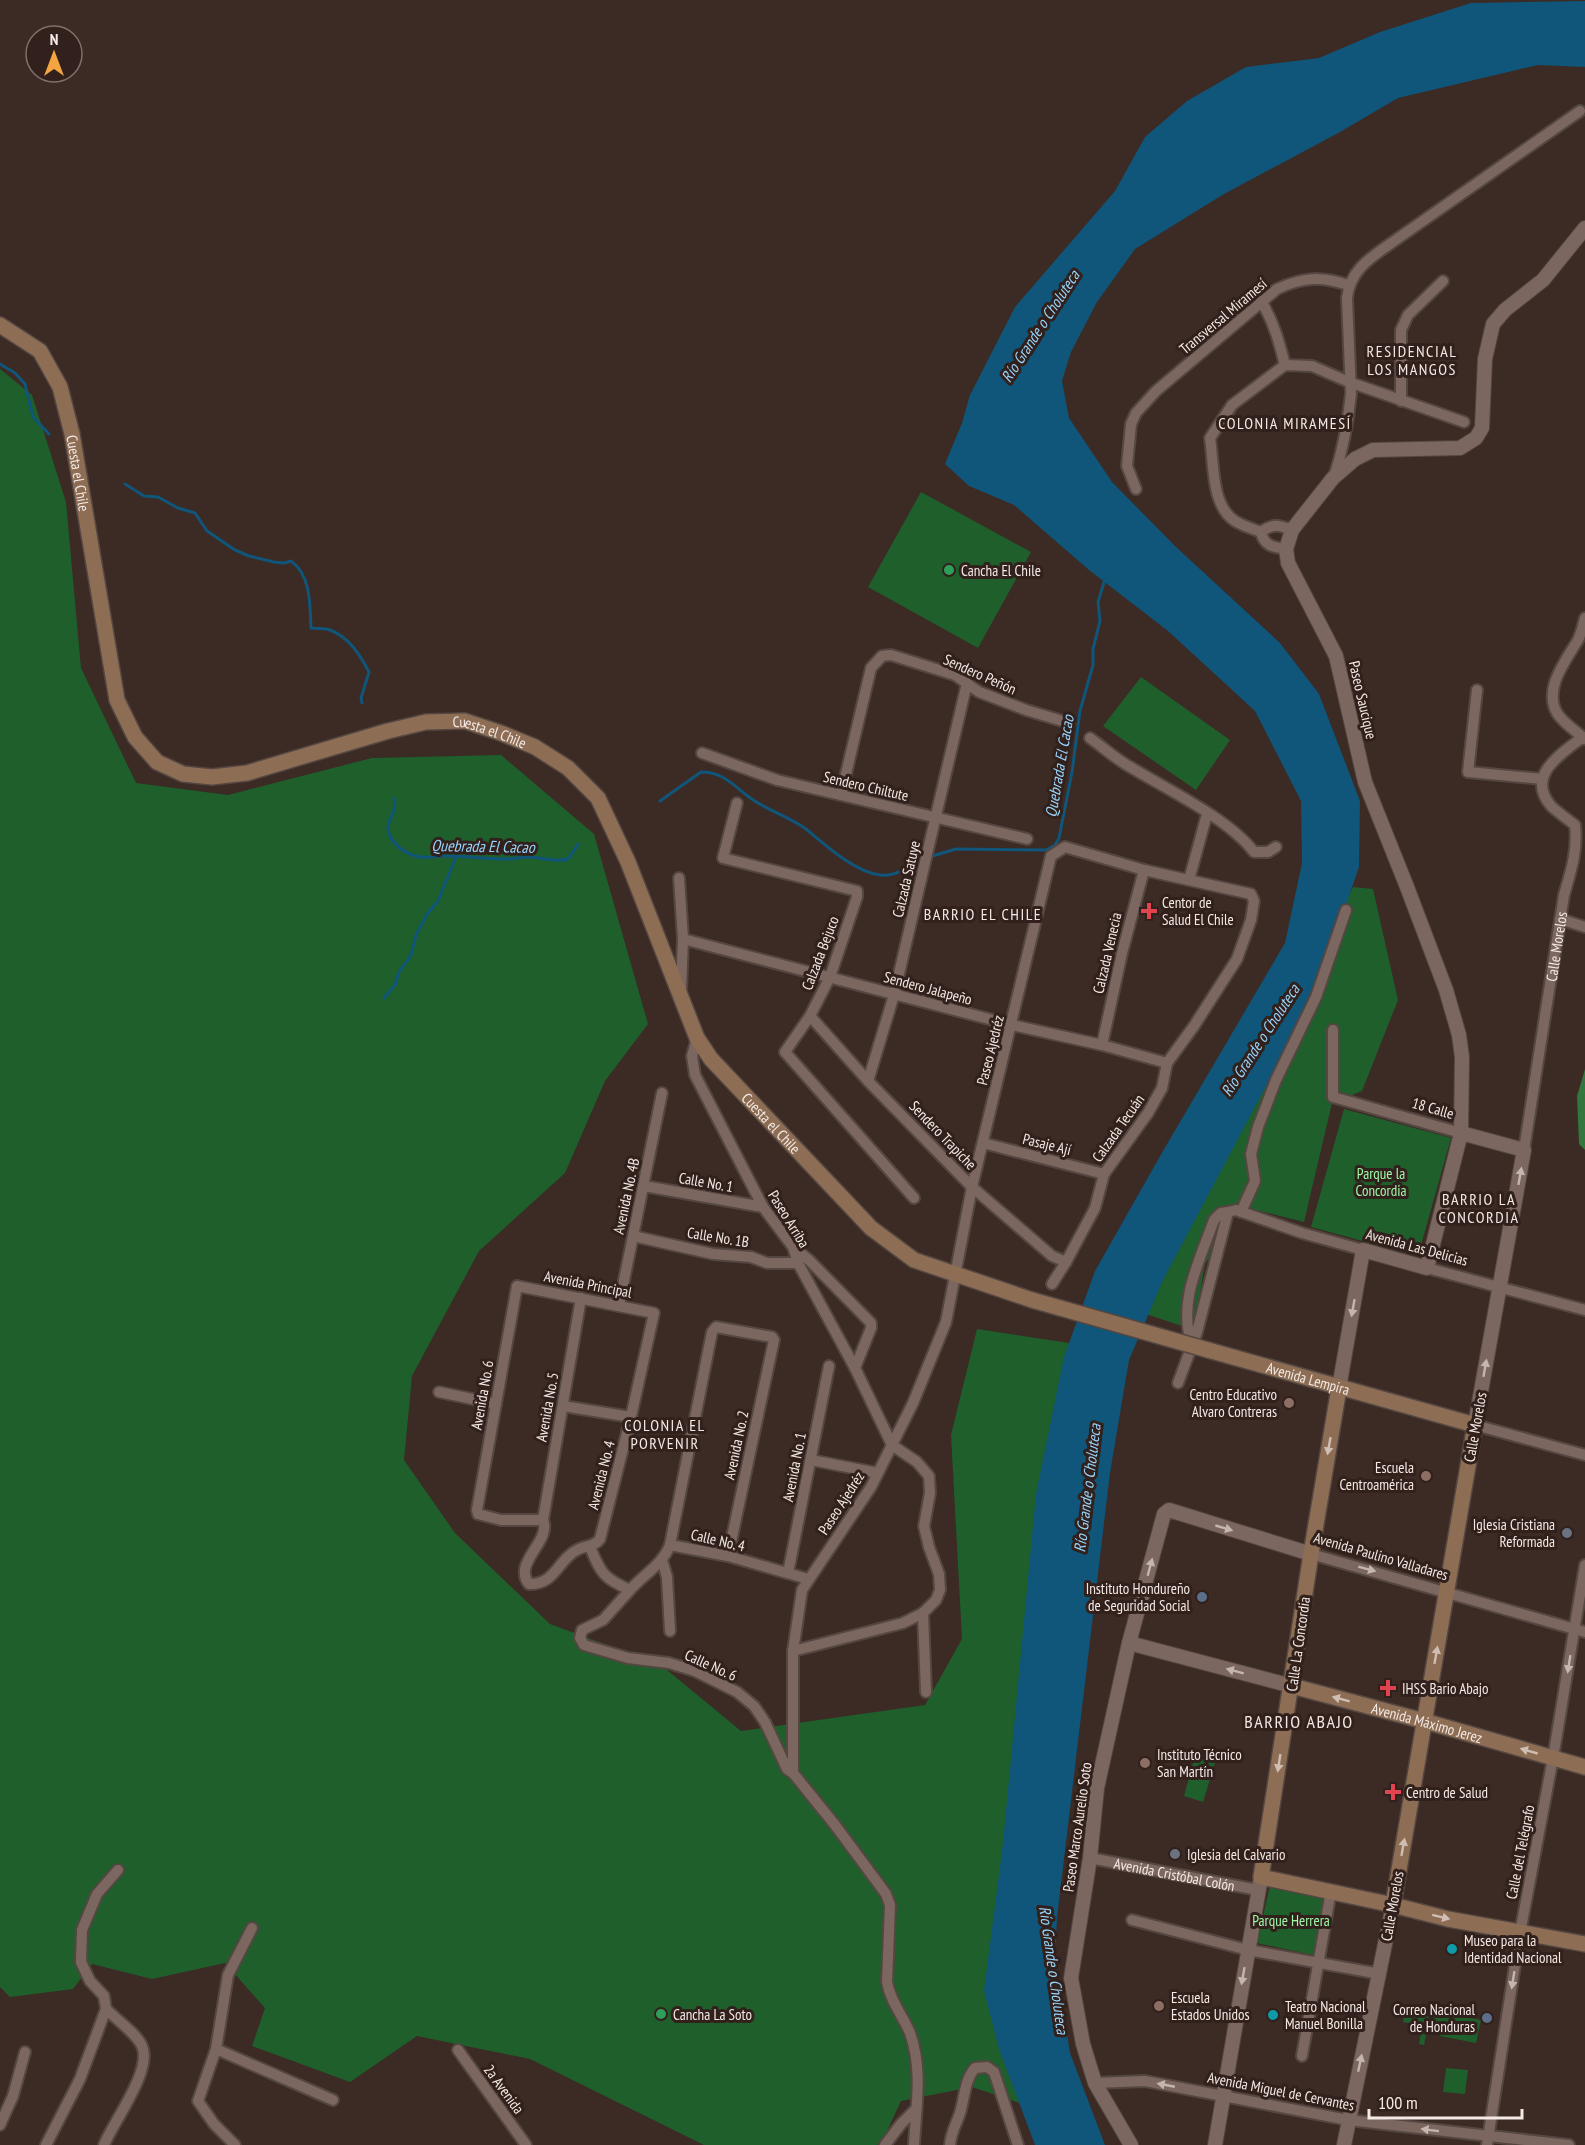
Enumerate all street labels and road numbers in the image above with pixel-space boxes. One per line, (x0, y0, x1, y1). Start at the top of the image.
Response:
street label: Transversal Miramesí (1175, 273, 1271, 358)
street label: Cuesta el Chile (63, 433, 94, 513)
street label: Sendero Peñón (941, 649, 1019, 699)
street label: Paseo Saucique (1345, 659, 1381, 741)
street label: Cuesta el Chile (452, 711, 529, 752)
street label: Sendero Chiltute (822, 767, 910, 805)
street label: Calzada Satuye (888, 839, 924, 919)
street label: Calle Morelos (1541, 910, 1571, 983)
street label: Calzada Venecia (1088, 911, 1126, 995)
street label: Calzada Bejuco (797, 913, 843, 993)
street label: Sendero Jalapeño (882, 967, 974, 1009)
street label: Paseo Ajedréz (972, 1013, 1008, 1087)
street label: Cuesta el Chile (738, 1088, 805, 1157)
street label: Calzada Tecuán (1088, 1090, 1148, 1166)
street label: 18 Calle (1410, 1093, 1456, 1123)
street label: Sendero Trapiche (905, 1096, 981, 1174)
street label: Pasaje Ají (1021, 1129, 1074, 1159)
street label: Avenida No. 4B (609, 1156, 643, 1236)
street label: Calle No. 1 (677, 1168, 735, 1196)
street label: Paseo Arriba (764, 1187, 814, 1251)
street label: Calle No. 1B (686, 1223, 750, 1251)
street label: Avenida Las Delicias (1364, 1224, 1470, 1270)
street label: Avenida Principal (542, 1266, 634, 1302)
street label: Avenida Lempira (1264, 1357, 1352, 1399)
street label: Avenida No. 6 (467, 1359, 498, 1431)
street label: Avenida No. 5 (532, 1371, 562, 1443)
street label: Calle Morelos (1460, 1391, 1490, 1463)
street label: Avenida No. 2 (719, 1409, 753, 1481)
street label: Avenida No. 1 (778, 1431, 810, 1503)
street label: Avenida No. 4 (583, 1438, 619, 1511)
street label: Paseo Ajedréz (814, 1468, 868, 1538)
street label: Calle No. 4 (689, 1525, 747, 1556)
street label: Avenida Paulino Valladares (1312, 1528, 1450, 1584)
street label: Calle La Concordia (1282, 1596, 1314, 1692)
street label: Calle No. 6 (682, 1645, 740, 1685)
street label: Avenida Máximo Jerez (1370, 1698, 1485, 1747)
street label: Paseo Marco Aurelio Soto (1058, 1761, 1096, 1893)
street label: Calle del Telégrafo (1502, 1803, 1538, 1901)
street label: Avenida Cristóbal Colón (1112, 1853, 1236, 1895)
street label: Calle Morelos (1377, 1870, 1407, 1942)
street label: 2a Avenida (480, 2061, 528, 2117)
street label: Avenida Miguel de Cervantes (1206, 2067, 1356, 2115)

